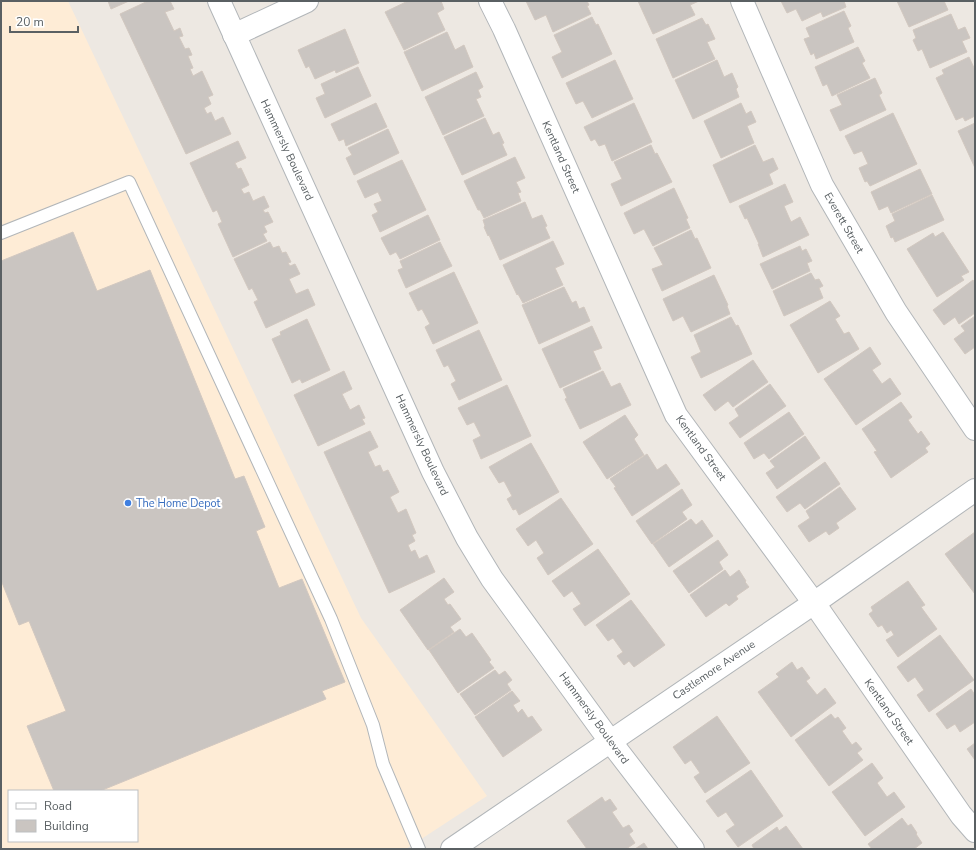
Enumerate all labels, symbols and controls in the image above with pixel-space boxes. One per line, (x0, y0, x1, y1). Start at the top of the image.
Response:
scale bar (10, 8, 78, 34)
text: 20 m (16, 14, 44, 30)
street label: Hammersly Boulevard (257, 97, 317, 203)
street label: Kentland Street (538, 119, 584, 195)
street label: Everett Street (821, 190, 868, 256)
street label: Hammersly Boulevard (392, 392, 452, 498)
street label: Kentland Street (672, 412, 730, 484)
place label: The Home Depot (136, 496, 221, 511)
marker: The Home Depot (123, 498, 133, 508)
street label: Castlemore Avenue (670, 637, 758, 703)
street label: Hammersly Boulevard (556, 669, 632, 767)
street label: Kentland Street (861, 676, 917, 748)
legend (8, 790, 138, 842)
text: Road (44, 798, 72, 814)
text: Building (44, 818, 89, 834)

